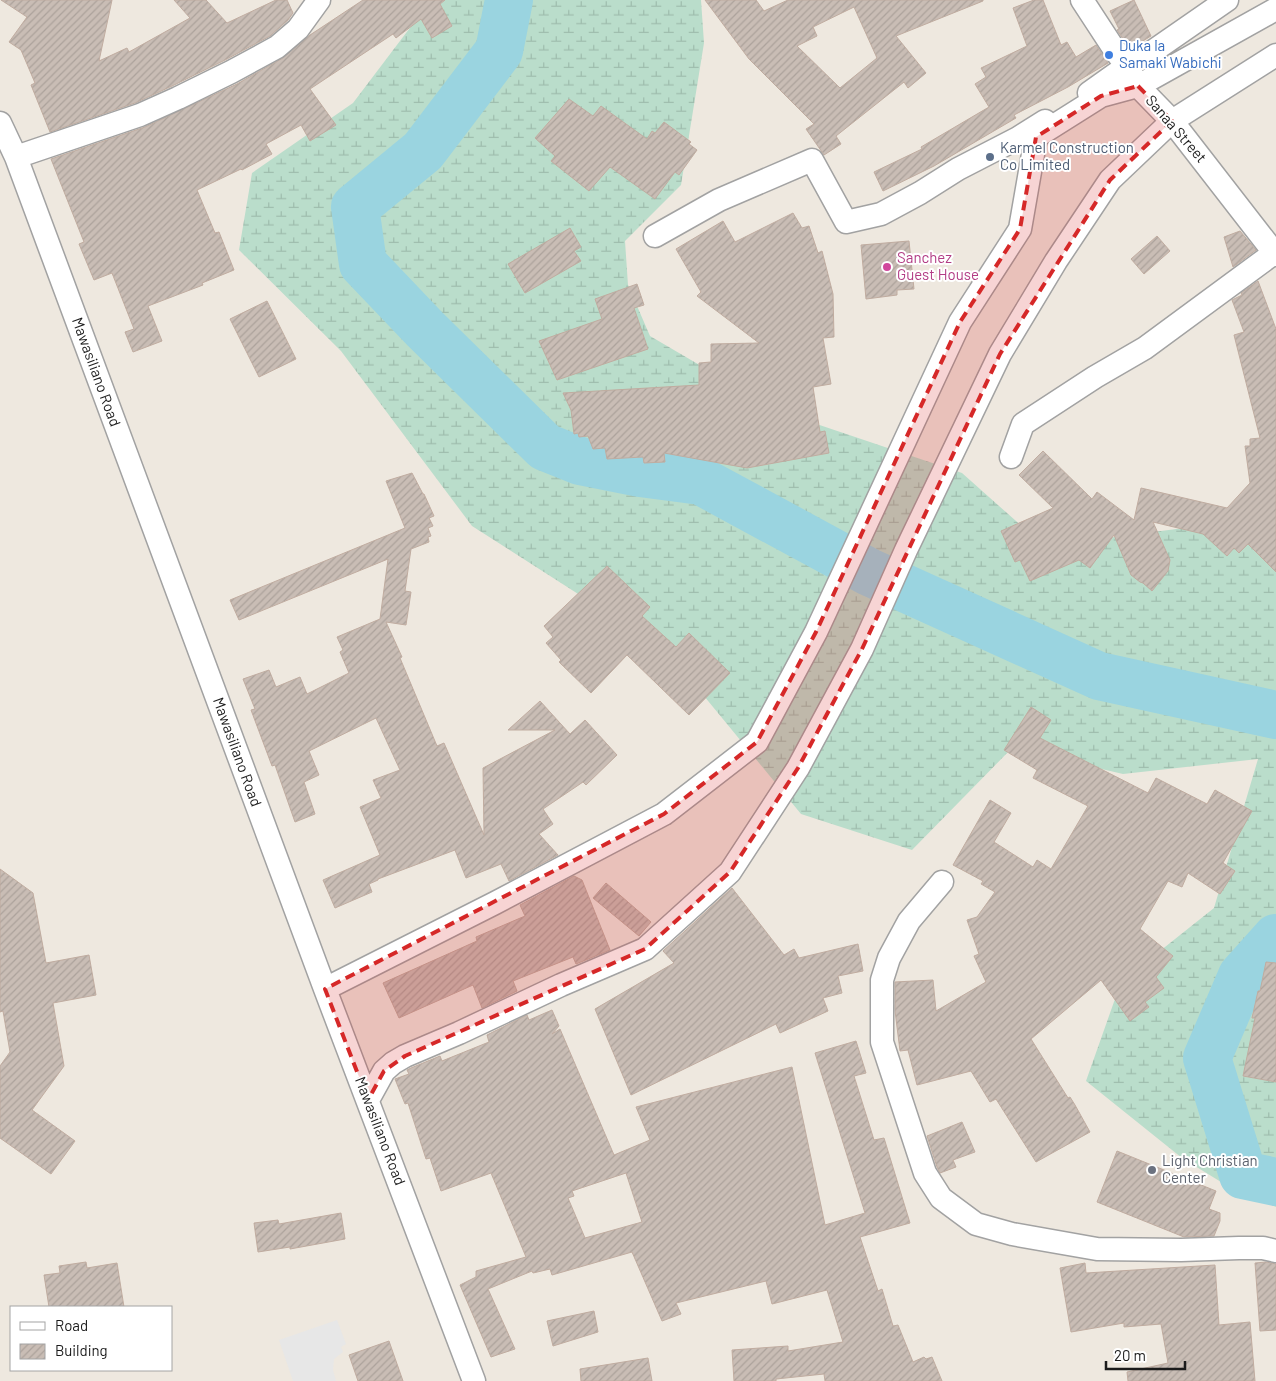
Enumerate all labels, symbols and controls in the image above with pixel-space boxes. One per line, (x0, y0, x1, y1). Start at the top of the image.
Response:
place label: Duka la Samaki Wabichi (1119, 36, 1222, 71)
marker: Duka la Samaki Wabichi (1103, 49, 1115, 61)
street label: Sanaa Street (1142, 91, 1211, 166)
place label: Karmel Construction Co Limited (1000, 138, 1134, 173)
marker: Karmel Construction Co Limited (984, 151, 996, 163)
place label: Sanchez Guest House (897, 248, 979, 283)
marker: Sanchez Guest House (881, 261, 893, 273)
street label: Mawasiliano Road (69, 315, 125, 429)
street label: Mawasiliano Road (210, 695, 266, 809)
street label: Mawasiliano Road (352, 1074, 410, 1188)
place label: Light Christian Center (1162, 1151, 1258, 1186)
marker: Light Christian Center (1146, 1164, 1158, 1176)
legend (10, 1306, 172, 1371)
text: Road (55, 1316, 88, 1334)
scale bar (1106, 1338, 1185, 1370)
text: Building (55, 1341, 108, 1359)
text: 20 m (1114, 1346, 1146, 1364)

